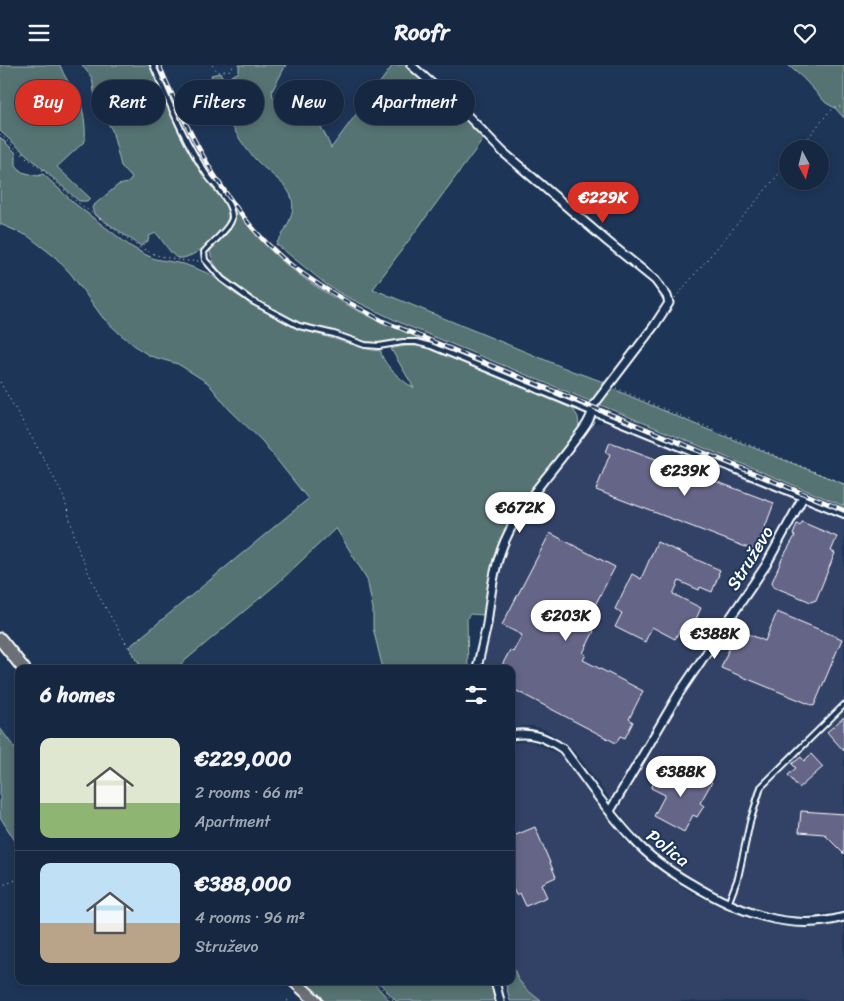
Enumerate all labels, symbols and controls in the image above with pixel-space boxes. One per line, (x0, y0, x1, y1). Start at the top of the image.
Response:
text: Roofr (395, 13, 449, 52)
icon: menu (25, 19, 53, 47)
icon: heart (791, 19, 819, 47)
chip: Buy (15, 80, 81, 125)
chip: Rent (91, 80, 165, 125)
chip: Filters (175, 80, 264, 125)
chip: New (274, 80, 344, 125)
chip: Apartment (354, 80, 475, 125)
north arrow (779, 140, 829, 190)
map controls (779, 140, 829, 190)
pin: €229K (568, 181, 638, 224)
text: €229K (579, 183, 627, 212)
pin: €239K (650, 455, 720, 497)
text: €239K (661, 456, 709, 485)
pin: €672K (485, 491, 555, 534)
text: €672K (496, 493, 544, 522)
street label: Struževo (718, 519, 783, 597)
pin: €203K (531, 599, 601, 642)
text: €203K (542, 601, 590, 630)
pin: €388K (680, 617, 750, 660)
text: €388K (691, 619, 739, 648)
text: 6 homes (40, 676, 115, 714)
icon: filters (462, 681, 490, 709)
text: €229,000 (195, 740, 292, 778)
pin: €388K (646, 755, 716, 798)
text: €388K (657, 757, 705, 786)
icon: home (80, 758, 140, 818)
text: 2 rooms · 66 m² (195, 778, 304, 807)
text: Apartment (195, 807, 271, 836)
street label: Polica (639, 821, 697, 875)
text: €388,000 (195, 865, 291, 903)
icon: home (80, 883, 140, 943)
text: 4 rooms · 96 m² (195, 903, 305, 932)
text: Struževo (195, 932, 258, 961)

